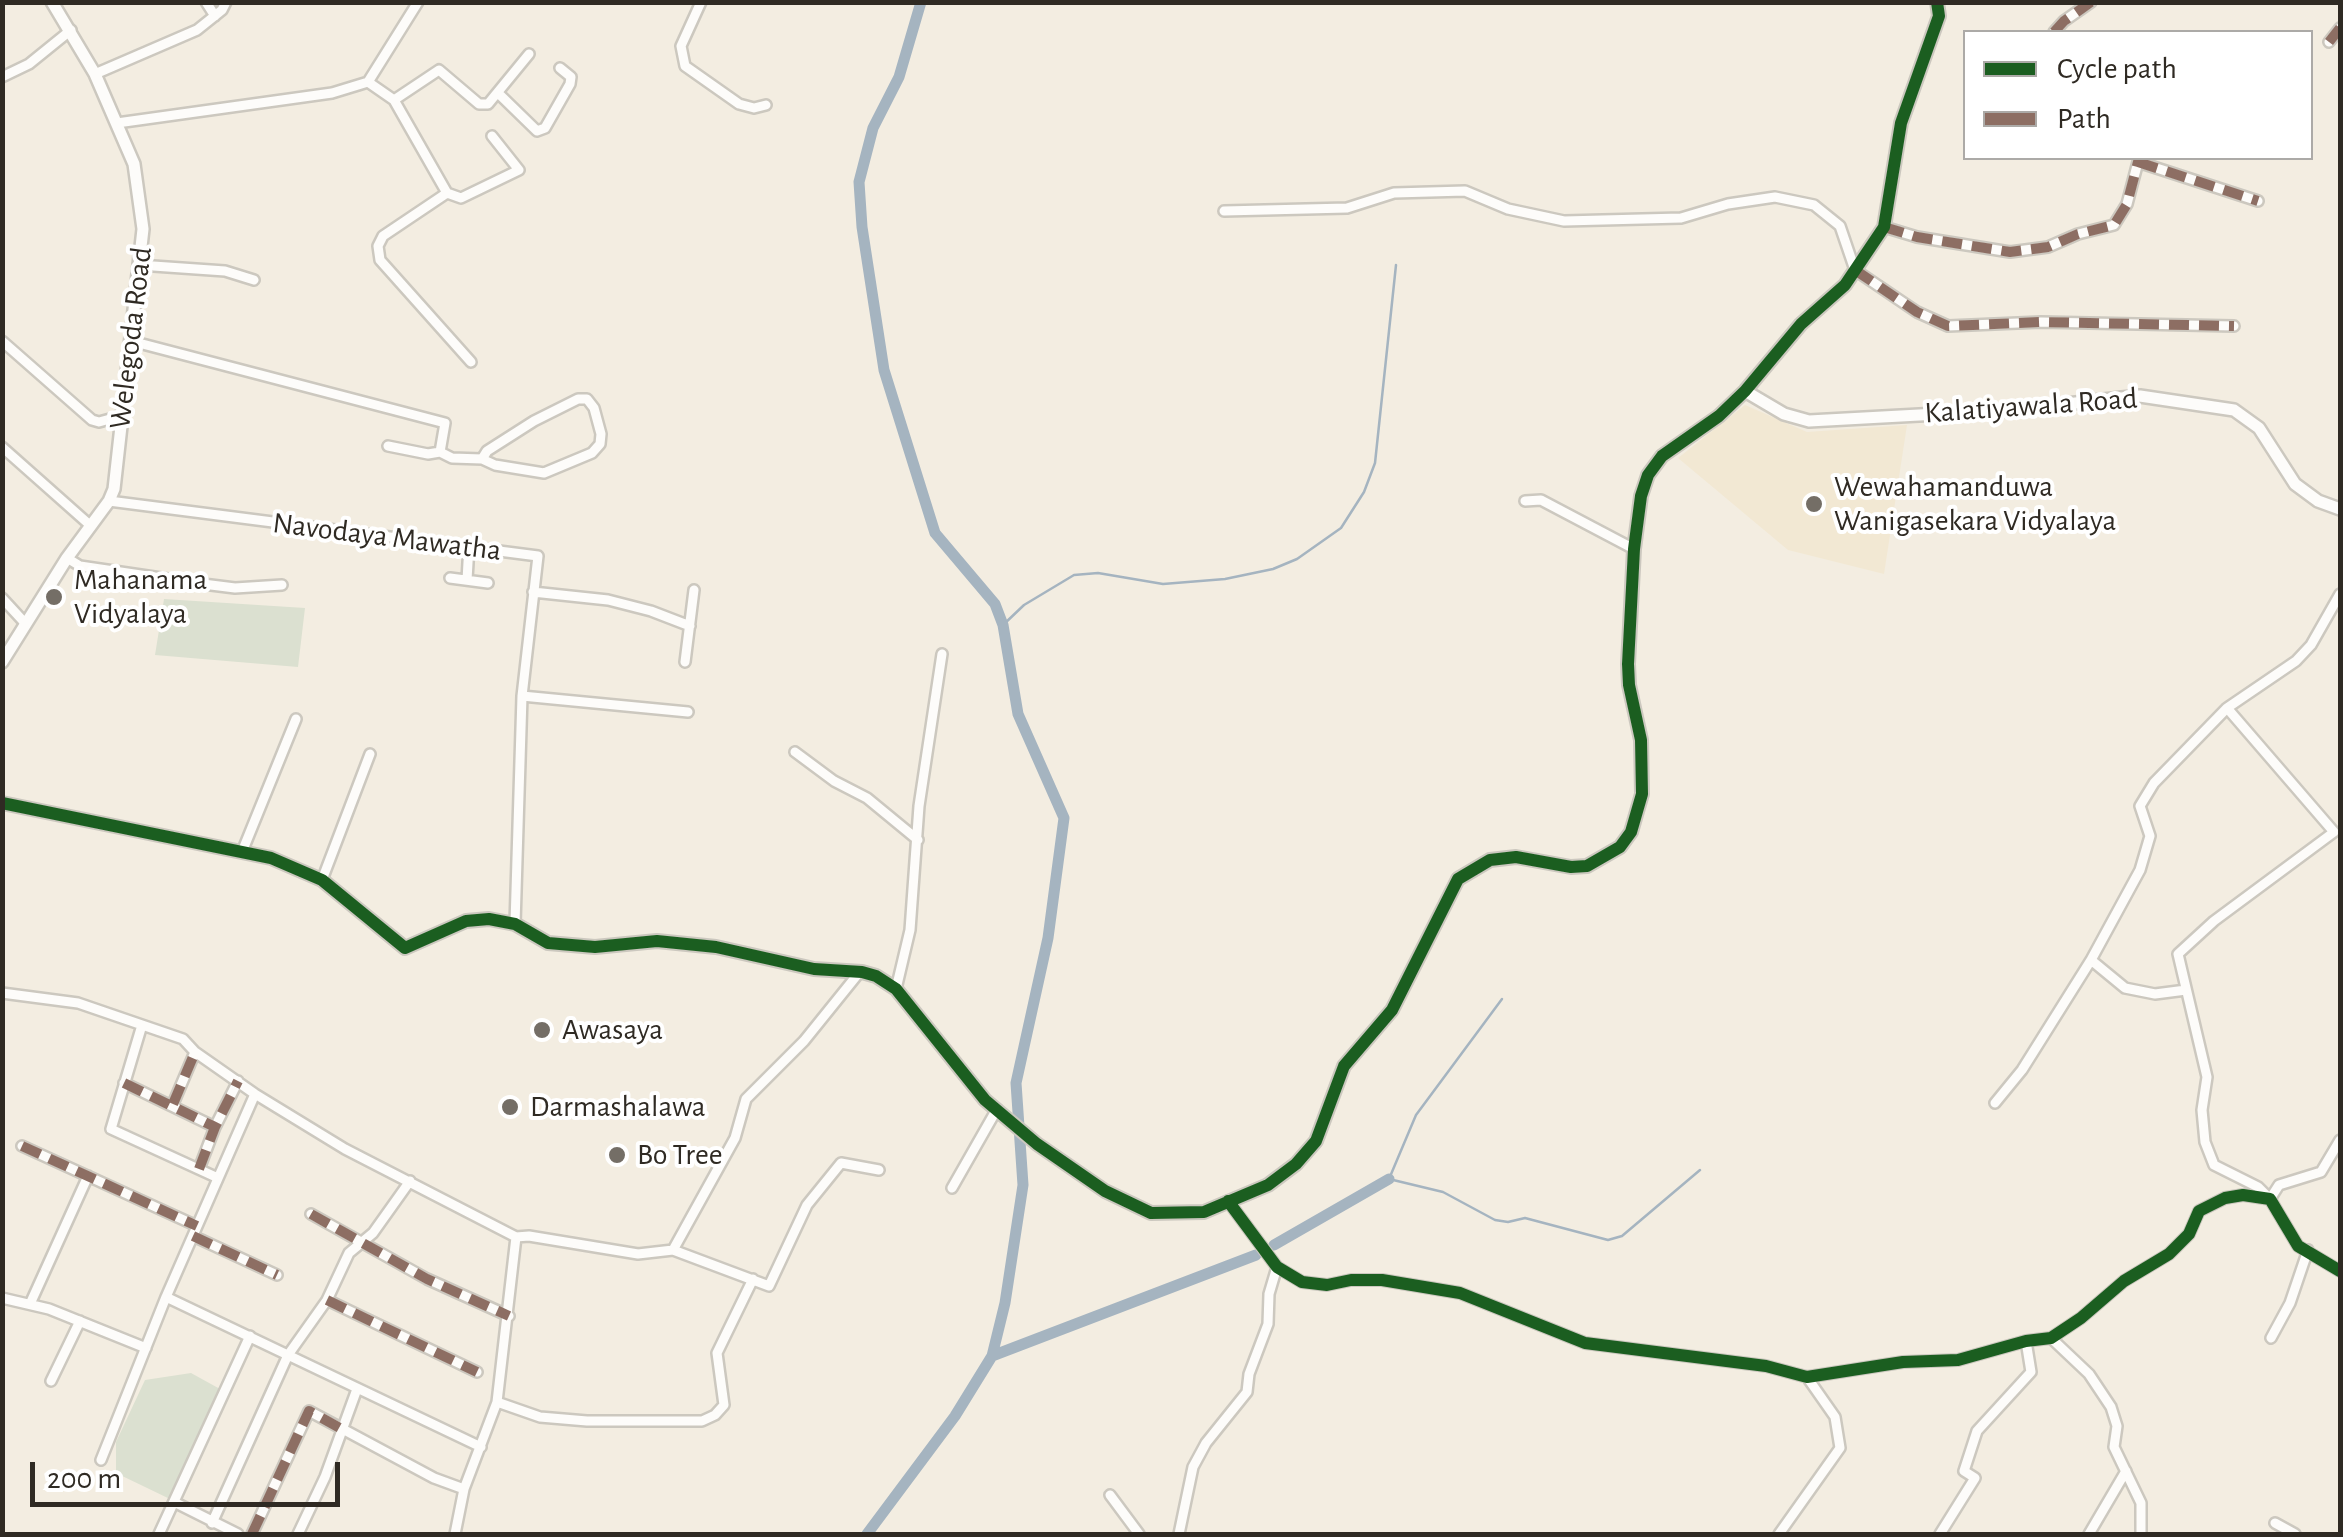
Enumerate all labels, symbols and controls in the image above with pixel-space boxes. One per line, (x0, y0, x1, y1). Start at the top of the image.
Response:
legend (1963, 30, 2313, 160)
text: Cycle path (2057, 54, 2177, 84)
text: Path (2057, 104, 2111, 134)
street label: Welegoda Road (102, 245, 160, 431)
street label: Kalatiyawala Road (1923, 381, 2139, 431)
place label: Wewahamanduwa Wanigasekara Vidyalaya (1834, 469, 2116, 540)
marker: Wewahamanduwa Wanigasekara Vidyalaya (1803, 493, 1825, 515)
street label: Navodaya Mawatha (271, 505, 503, 569)
place label: Mahanama Vidyalaya (74, 562, 207, 632)
marker: Mahanama Vidyalaya (43, 586, 65, 608)
place label: Awasaya (562, 1012, 663, 1048)
marker: Awasaya (531, 1019, 553, 1041)
place label: Darmashalawa (530, 1089, 706, 1125)
marker: Darmashalawa (499, 1096, 521, 1118)
place label: Bo Tree (637, 1137, 723, 1173)
marker: Bo Tree (606, 1144, 628, 1166)
scale bar (35, 1442, 345, 1504)
text: 200 m (47, 1464, 121, 1494)

